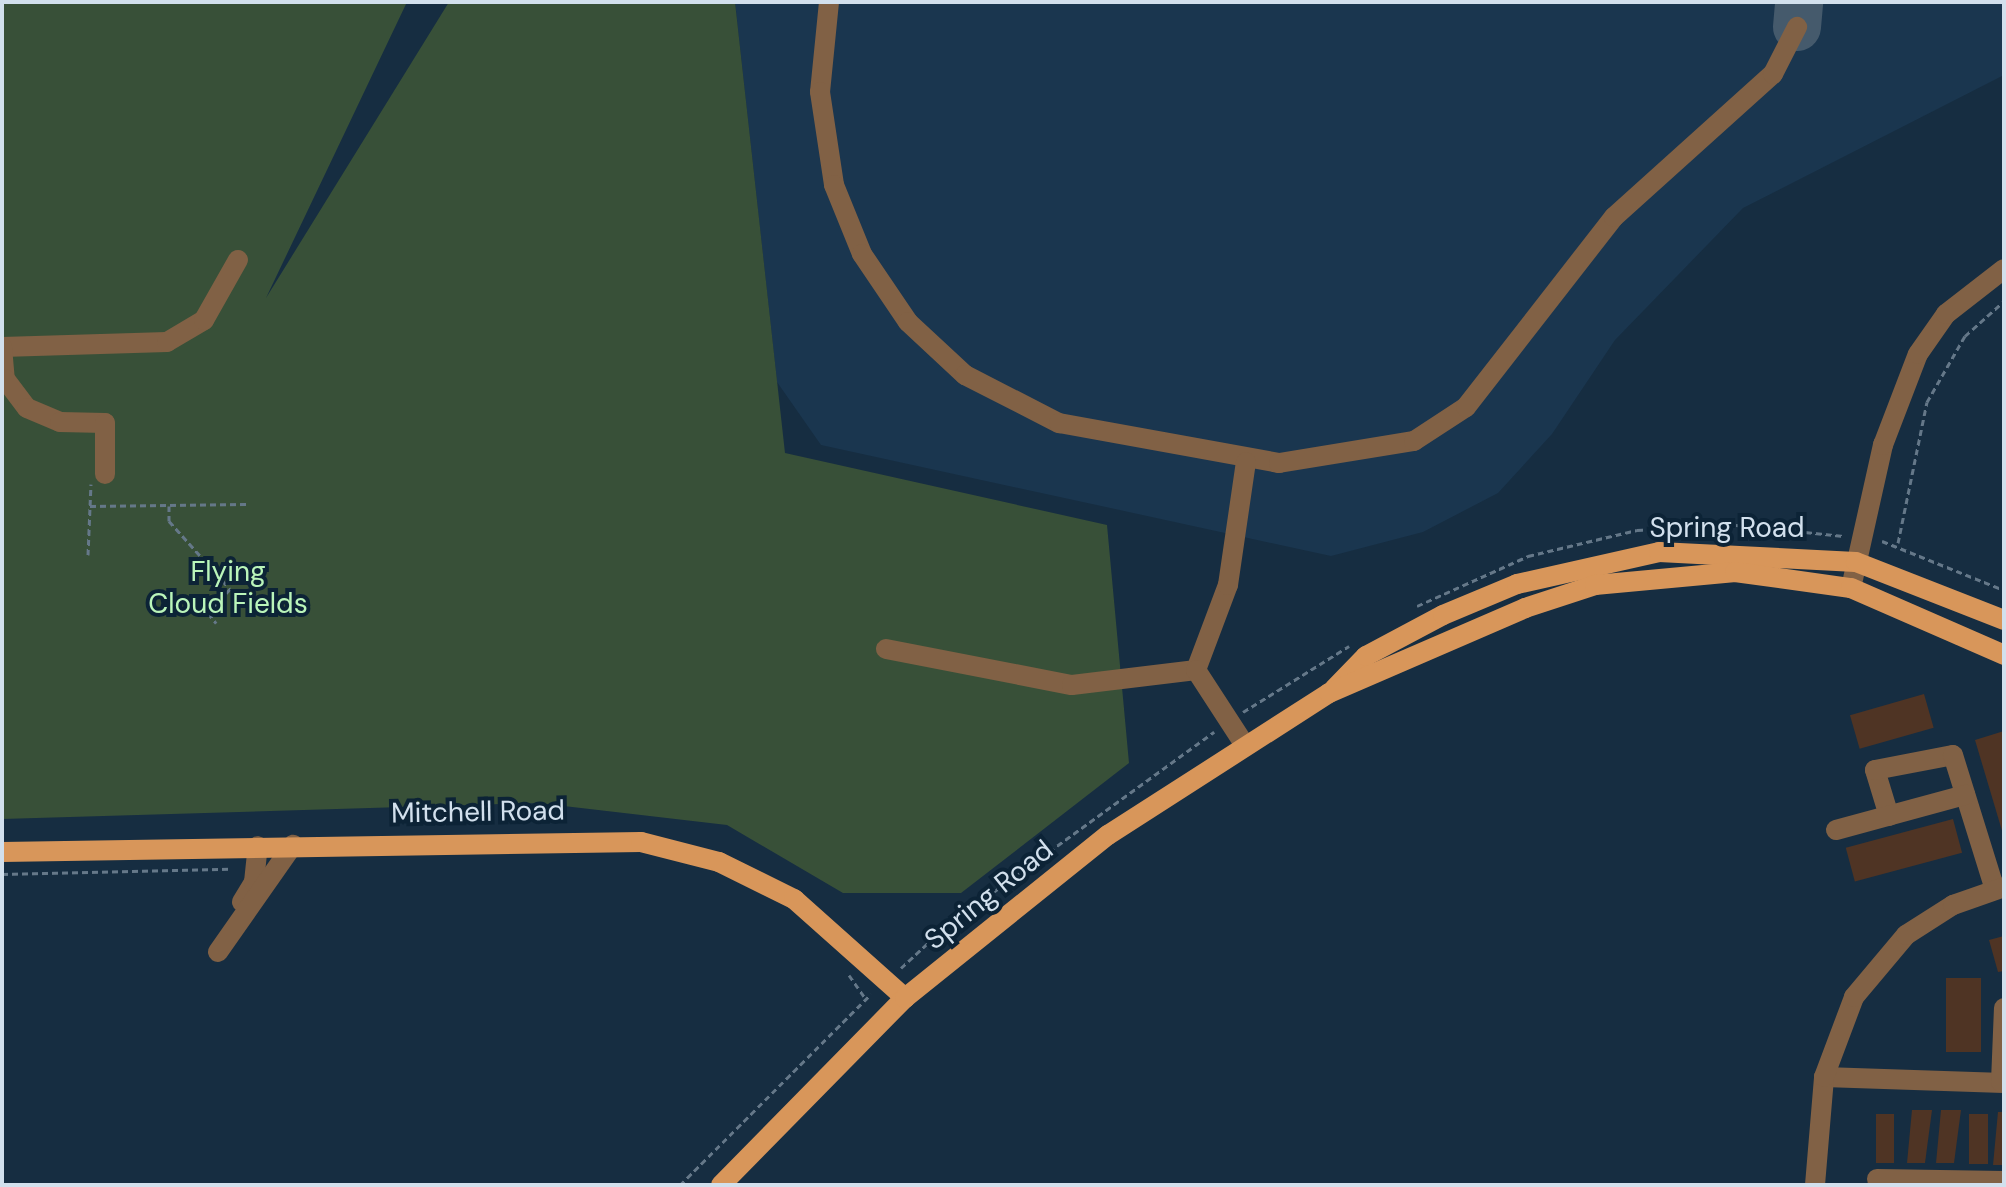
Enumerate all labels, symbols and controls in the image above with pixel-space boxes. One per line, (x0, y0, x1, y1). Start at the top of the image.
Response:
street label: Spring Road (1649, 511, 1805, 545)
park label: Flying Cloud Fields (148, 555, 308, 621)
street label: Mitchell Road (391, 794, 565, 830)
street label: Spring Road (918, 833, 1060, 957)

